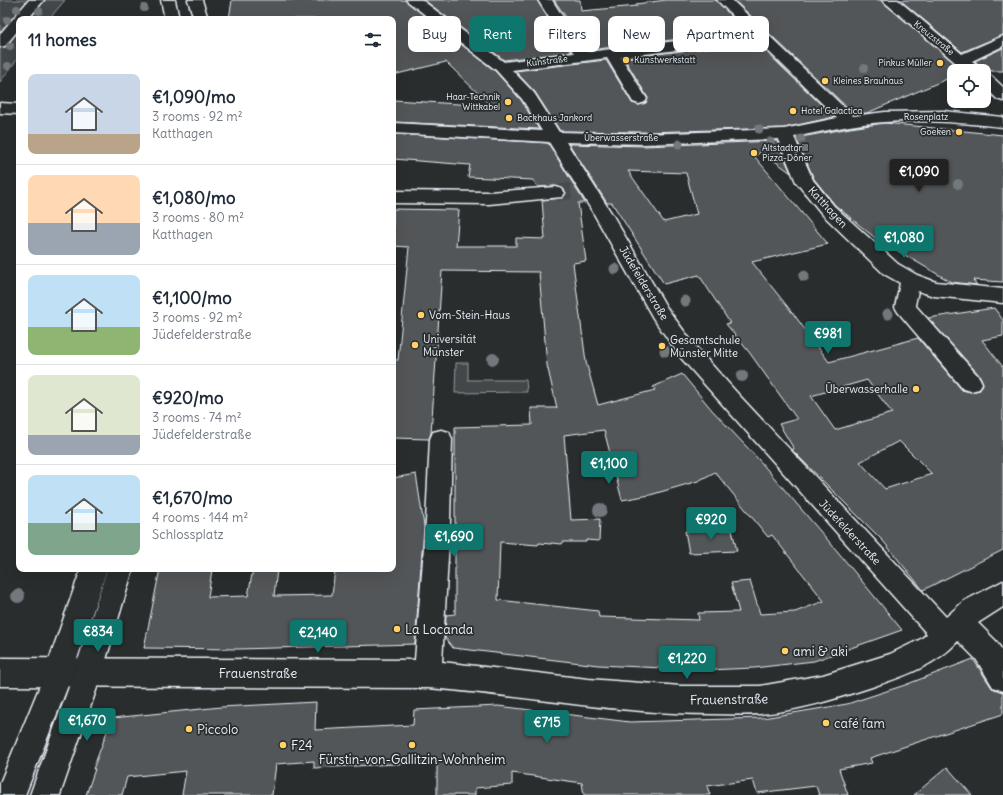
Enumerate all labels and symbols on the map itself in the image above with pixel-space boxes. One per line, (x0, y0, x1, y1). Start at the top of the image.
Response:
street label: Kreuzstraße (912, 18, 957, 57)
street label: Kuhstraße (526, 52, 568, 68)
place label: Kunstwerkstatt (634, 54, 696, 65)
marker: Kunstwerkstatt (621, 55, 631, 65)
place label: Pinkus Müller (878, 57, 932, 68)
marker: Pinkus Müller (935, 58, 945, 68)
place label: Kleines Brauhaus (833, 75, 903, 86)
marker: Kleines Brauhaus (820, 76, 830, 86)
place label: Haar-Technik Wittkabel (446, 91, 500, 112)
marker: Haar-Technik Wittkabel (503, 97, 513, 107)
place label: Hotel Galactica (801, 105, 862, 116)
marker: Hotel Galactica (788, 106, 798, 116)
street label: Rosenplatz (904, 111, 948, 122)
place label: Backhaus Jankord (517, 112, 592, 123)
marker: Backhaus Jankord (504, 113, 514, 123)
place label: Goeken (920, 126, 951, 137)
marker: Goeken (954, 127, 964, 137)
street label: Überwasserstraße (584, 132, 658, 143)
place label: Altstadtgrill Pizza-Döner (762, 142, 812, 163)
marker: Altstadtgrill Pizza-Döner (749, 148, 759, 158)
pin: €1,090 (886, 159, 952, 193)
street label: Katthagen (805, 183, 851, 231)
pin: €1,080 (871, 225, 937, 259)
street label: Jüdefelderstraße (616, 243, 672, 323)
place label: Vom-Stein-Haus (429, 308, 510, 322)
marker: Vom-Stein-Haus (416, 310, 426, 320)
pin: €981 (804, 321, 852, 355)
place label: Universität Münster (423, 332, 476, 359)
place label: Gesamtschule Münster Mitte (670, 333, 740, 360)
marker: Universität Münster (410, 340, 420, 350)
marker: Gesamtschule Münster Mitte (657, 341, 667, 351)
place label: Überwasserhalle (825, 381, 908, 396)
marker: Überwasserhalle (911, 384, 921, 394)
pin: €1,100 (576, 451, 642, 485)
street label: Jüdefelderstraße (816, 496, 884, 568)
pin: €920 (687, 507, 735, 541)
pin: €1,690 (421, 524, 487, 558)
pin: €834 (74, 619, 122, 653)
pin: €2,140 (285, 620, 351, 654)
place label: La Locanda (405, 621, 473, 638)
marker: La Locanda (392, 624, 402, 634)
place label: ami & aki (793, 643, 848, 660)
pin: €1,220 (654, 646, 720, 680)
marker: ami & aki (780, 646, 790, 656)
street label: Frauenstraße (219, 665, 297, 682)
street label: Frauenstraße (690, 690, 768, 709)
pin: €1,670 (54, 708, 120, 742)
pin: €715 (523, 710, 571, 744)
place label: café fam (834, 715, 885, 732)
marker: café fam (821, 718, 831, 728)
place label: Piccolo (197, 721, 238, 738)
marker: Piccolo (184, 724, 194, 734)
place label: F24 (291, 737, 313, 754)
marker: F24 (278, 740, 288, 750)
marker: Fürstin-von-Gallitzin-Wohnheim (407, 740, 417, 750)
place label: Fürstin-von-Gallitzin-Wohnheim (319, 751, 505, 768)

